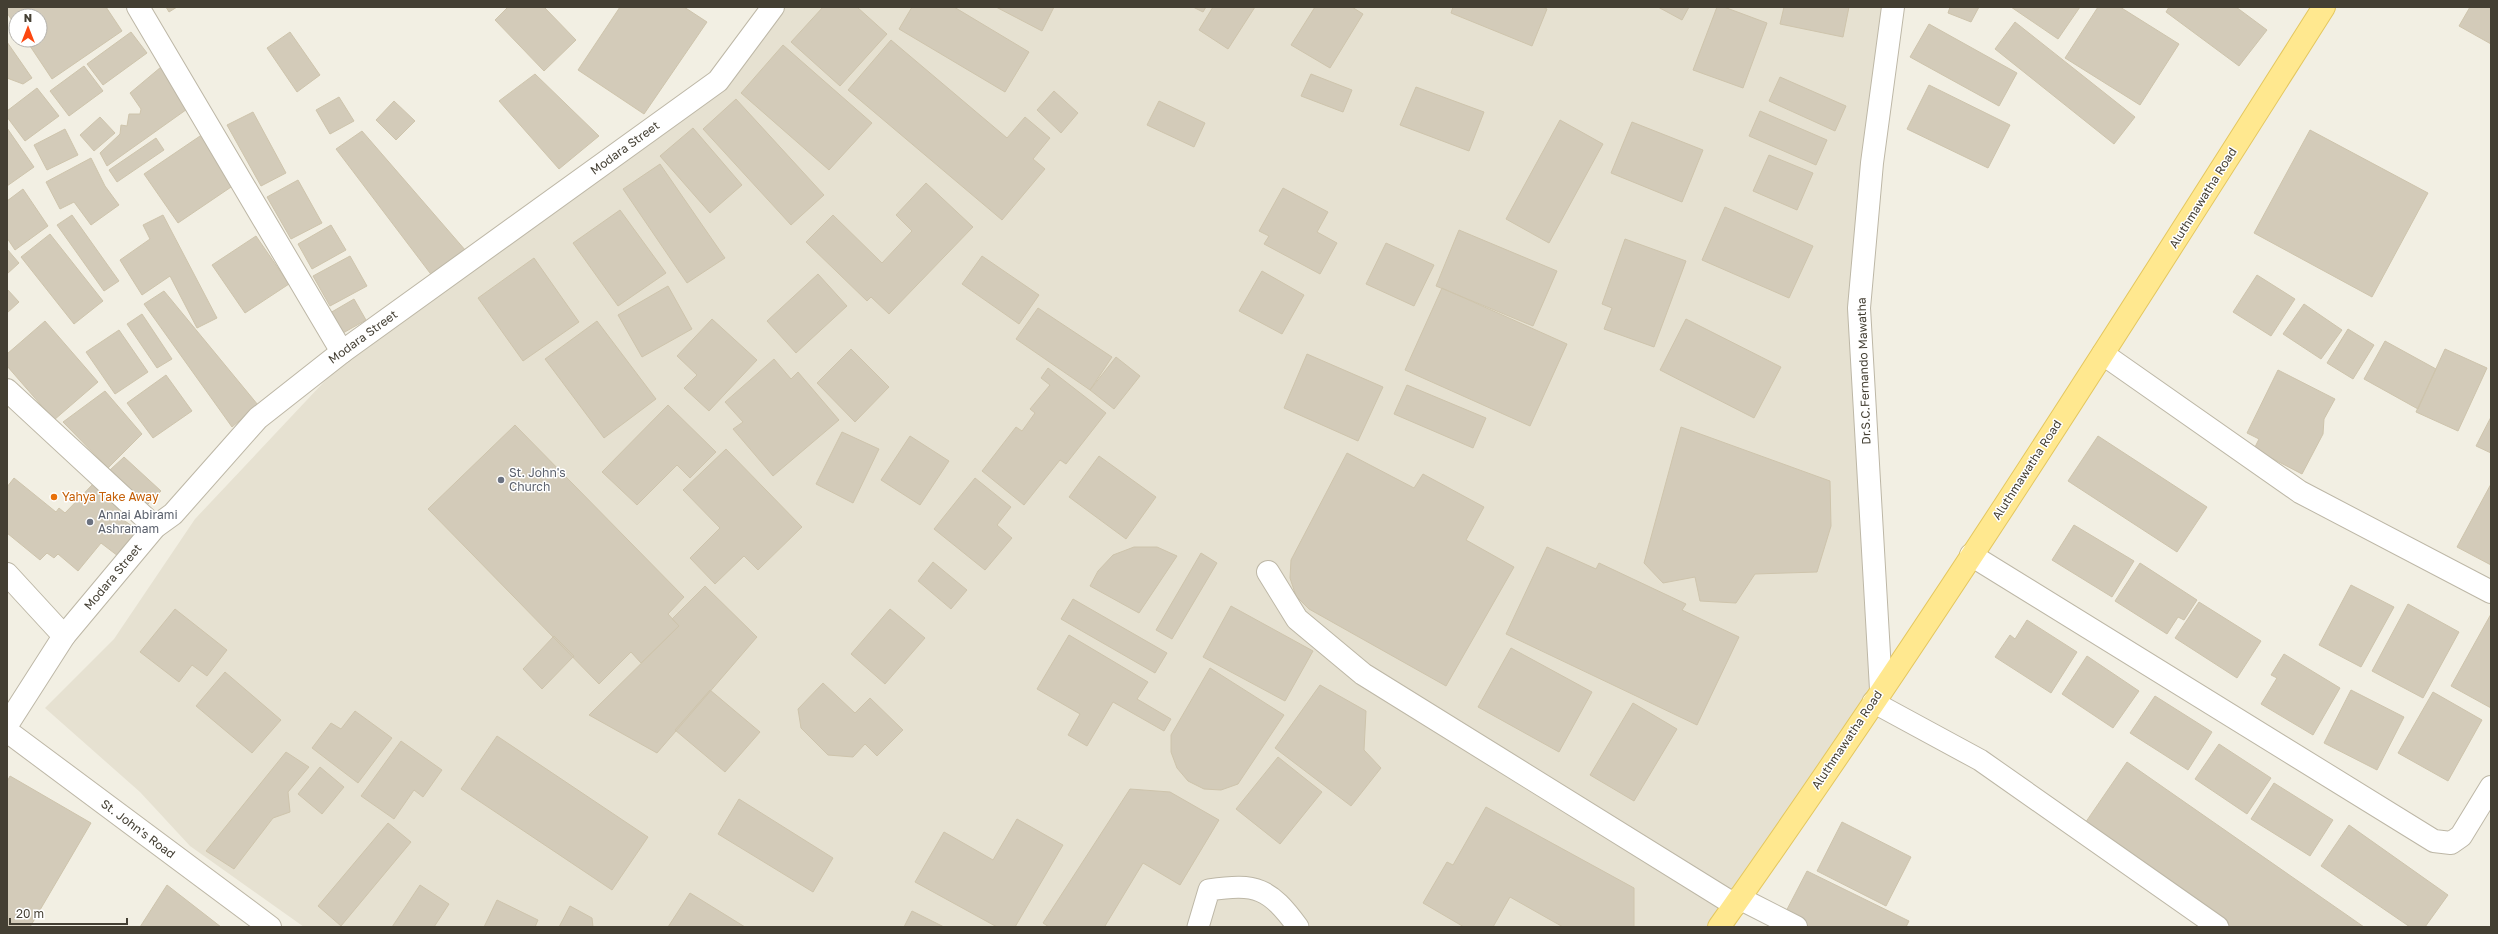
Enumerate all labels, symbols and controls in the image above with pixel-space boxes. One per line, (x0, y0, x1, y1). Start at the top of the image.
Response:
north arrow (8, 8, 48, 48)
text: N (24, 11, 32, 24)
street label: Modara Street (587, 117, 662, 178)
street label: Aluthmawatha Road (2166, 145, 2240, 251)
street label: Dr.S.C.Fernando Mawatha (1853, 297, 1874, 445)
street label: Modara Street (325, 306, 400, 367)
street label: Aluthmawatha Road (1989, 417, 2064, 522)
place label: St. John's Church (509, 465, 566, 494)
marker: St. John's Church (496, 475, 506, 485)
place label: Yahya Take Away (62, 489, 159, 504)
marker: Yahya Take Away (49, 492, 59, 502)
place label: Annai Abirami Ashramam (98, 507, 178, 536)
marker: Annai Abirami Ashramam (85, 517, 95, 527)
street label: Modara Street (81, 540, 145, 613)
street label: Aluthmawatha Road (1808, 687, 1885, 792)
street label: St. John's Road (98, 796, 178, 861)
scale bar (10, 900, 127, 926)
text: 20 m (16, 906, 44, 921)

